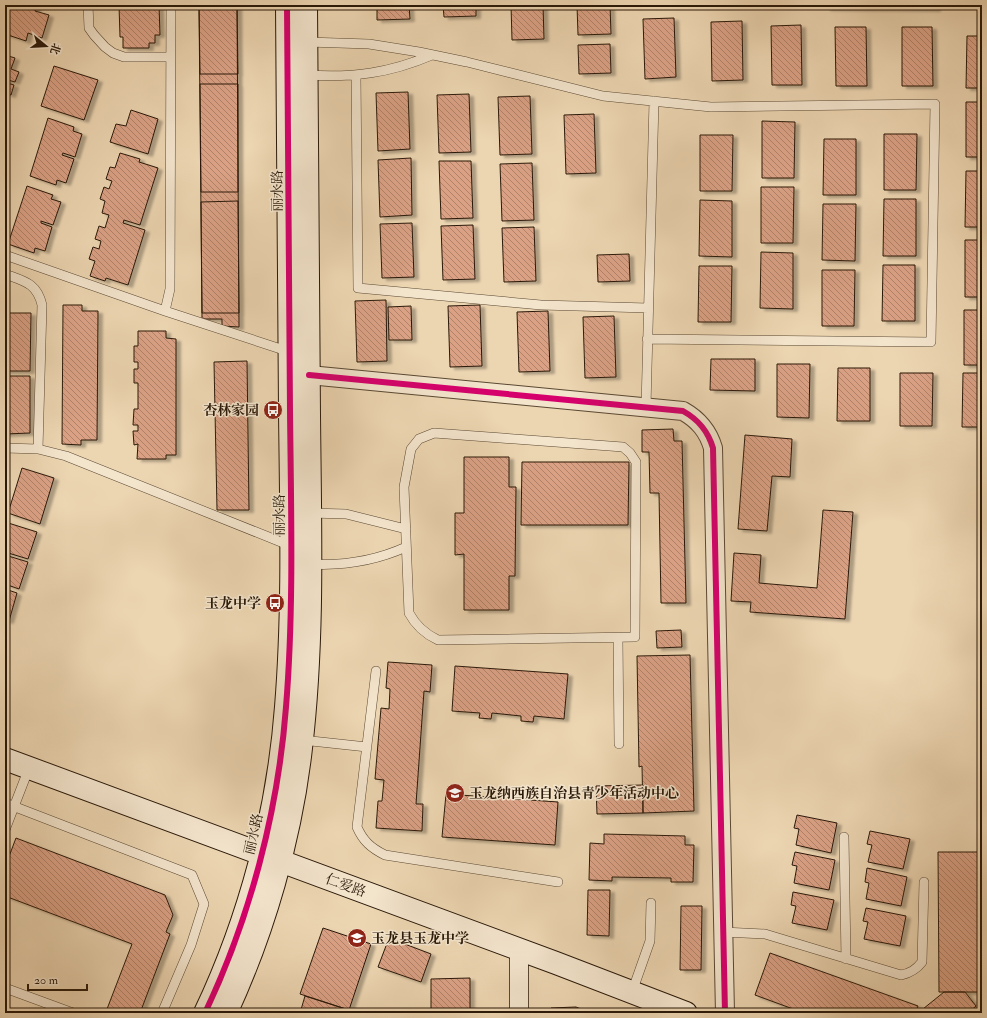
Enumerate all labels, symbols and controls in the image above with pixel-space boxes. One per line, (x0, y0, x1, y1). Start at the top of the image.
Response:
north arrow (26, 26, 66, 66)
text: 北 (47, 42, 63, 56)
street label: 丽水路 (269, 170, 286, 212)
bus stop icon: 杏林家园 (262, 399, 284, 421)
place label: 杏林家园 (203, 402, 259, 419)
street label: 丽水路 (271, 494, 288, 536)
bus stop icon: 玉龙中学 (264, 592, 286, 614)
place label: 玉龙中学 (205, 595, 261, 612)
school or university icon: 玉龙纳西族自治县青少年活动中心 (444, 782, 466, 804)
place label: 玉龙纳西族自治县青少年活动中心 (469, 785, 679, 802)
street label: 丽水路 (240, 812, 266, 856)
street label: 仁爱路 (323, 870, 368, 901)
school or university icon: 玉龙县玉龙中学 (346, 927, 368, 949)
place label: 玉龙县玉龙中学 (371, 930, 469, 947)
scale bar (28, 966, 87, 992)
text: 20 m (34, 973, 59, 988)

